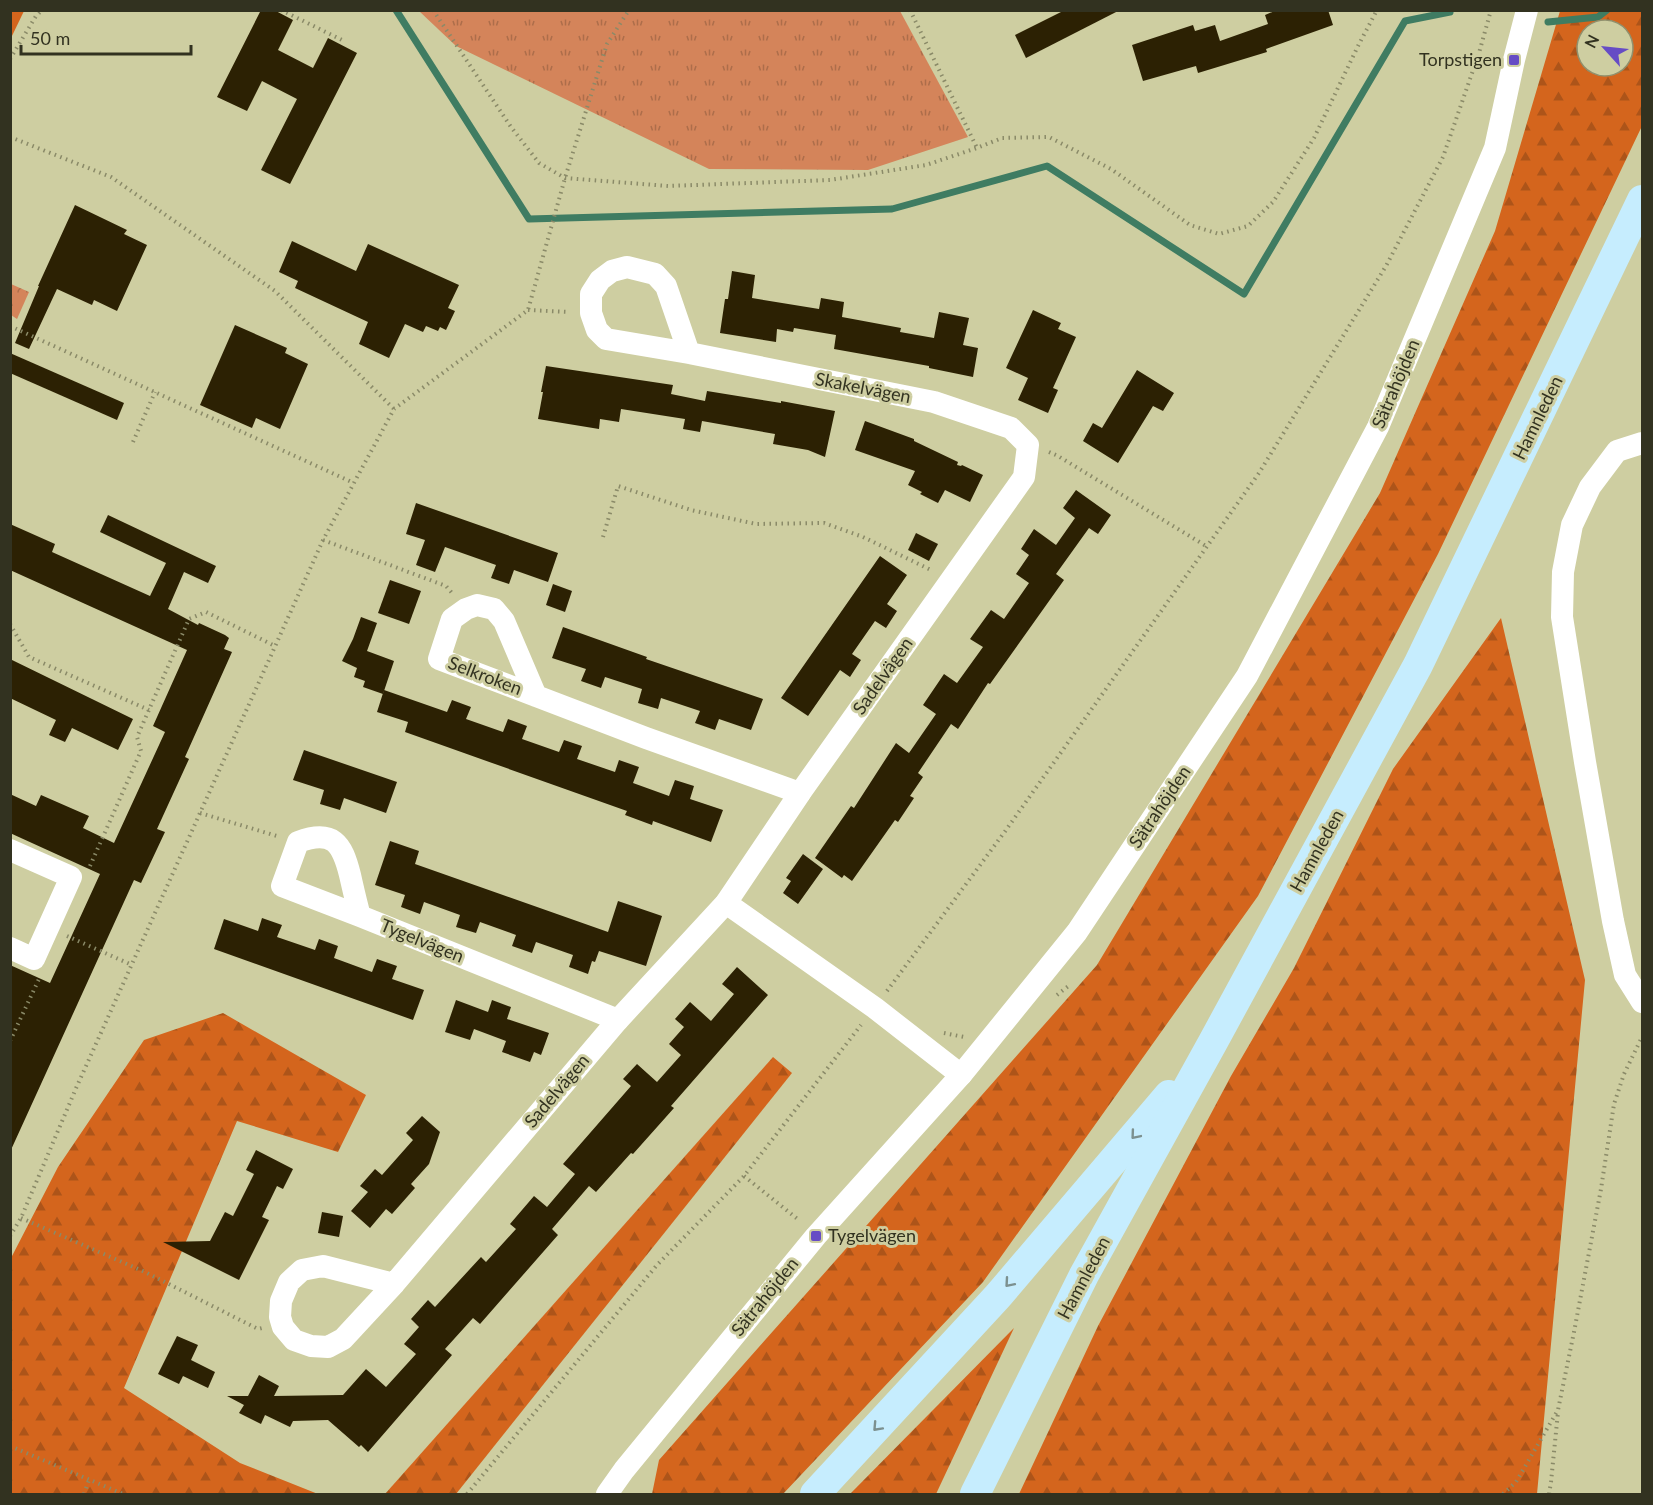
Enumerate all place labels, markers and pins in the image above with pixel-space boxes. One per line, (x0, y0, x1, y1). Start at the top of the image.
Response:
place label: Torpstigen (1419, 48, 1502, 70)
marker: Torpstigen (1507, 53, 1521, 67)
place label: Tygelvägen (828, 1224, 916, 1246)
marker: Tygelvägen (809, 1229, 823, 1243)

